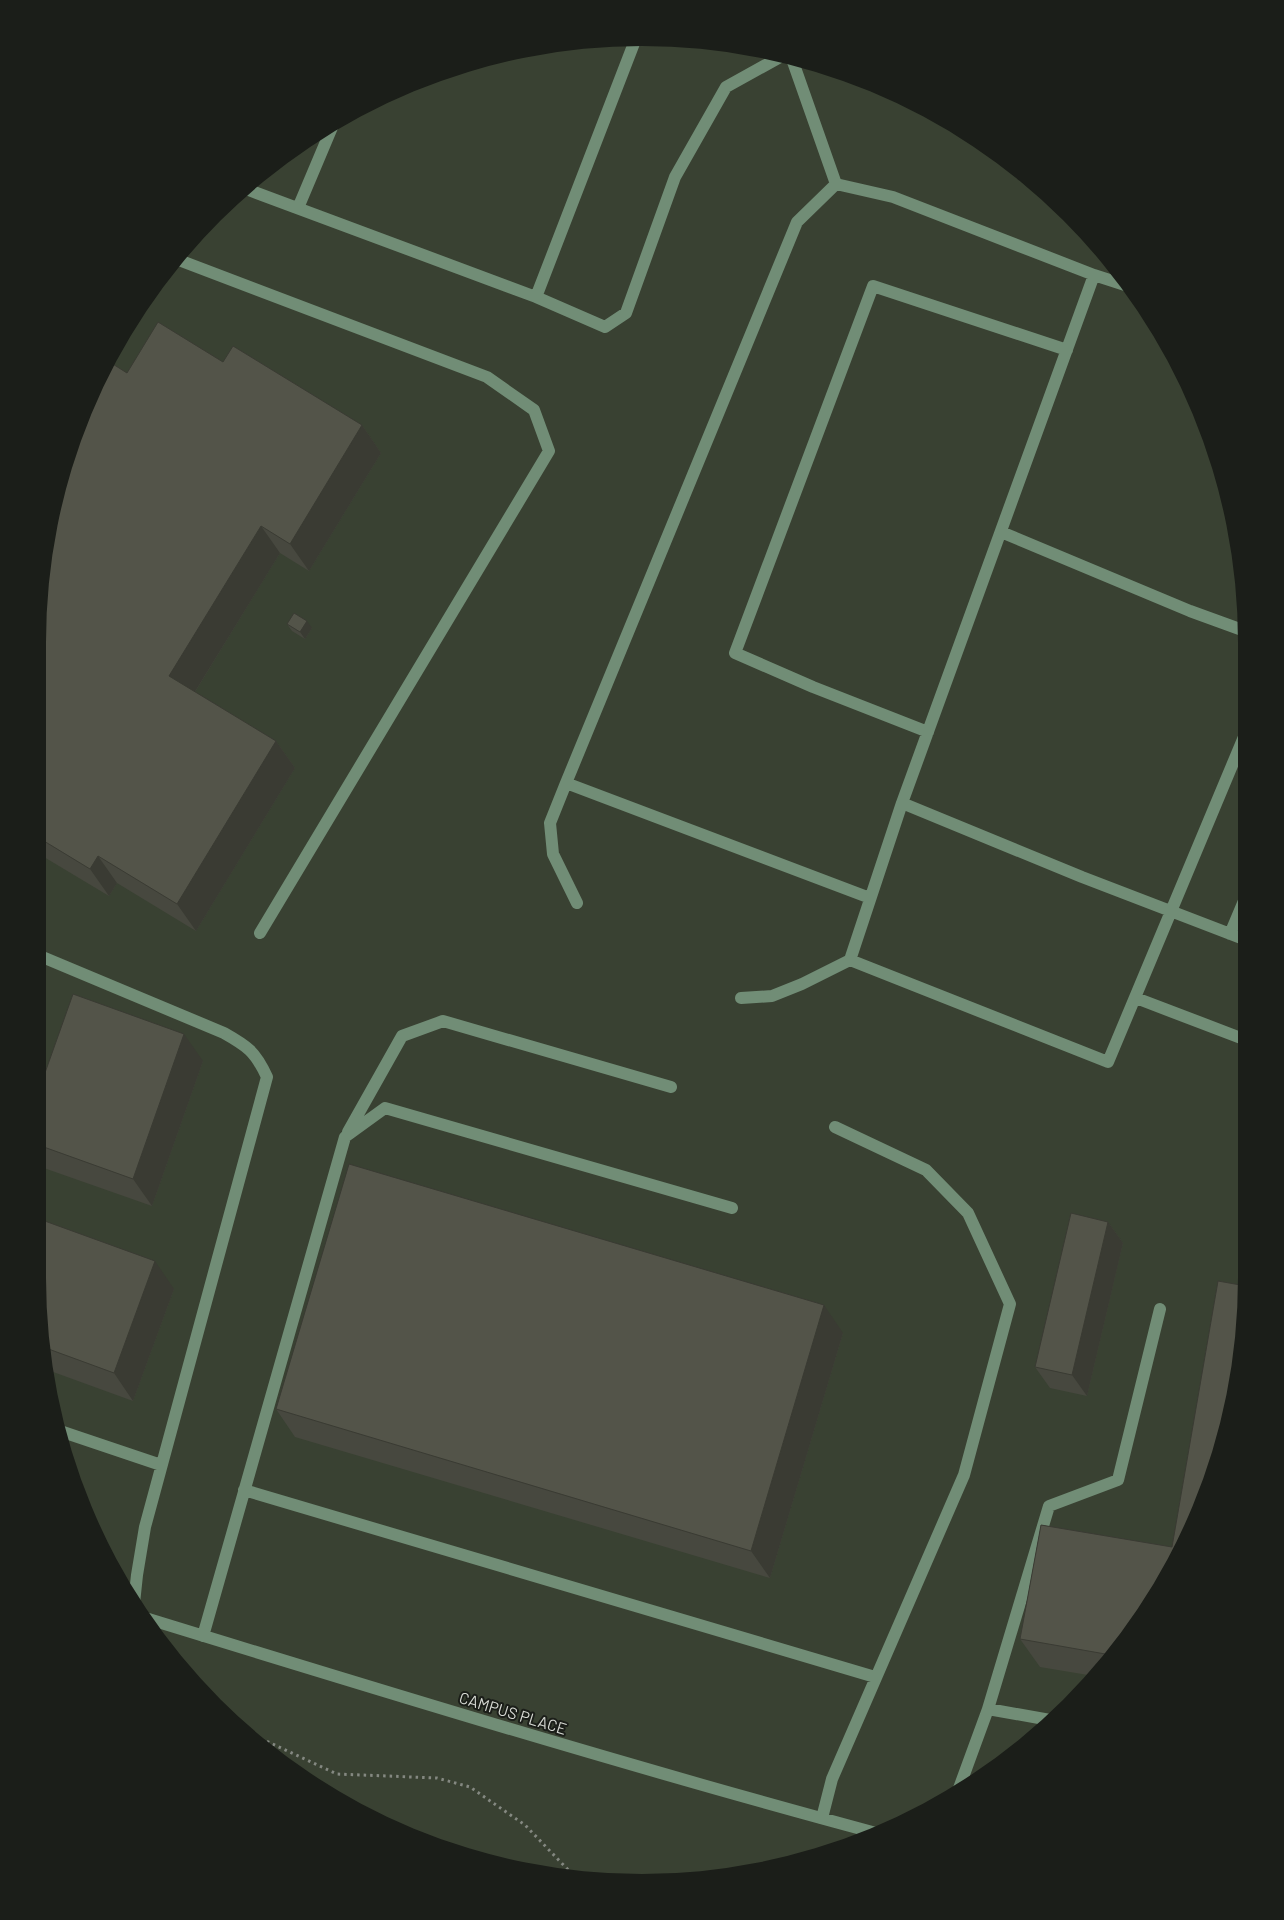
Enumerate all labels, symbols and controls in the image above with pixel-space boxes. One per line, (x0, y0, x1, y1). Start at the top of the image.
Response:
street label: CAMPUS PLACE (457, 1687, 569, 1738)

